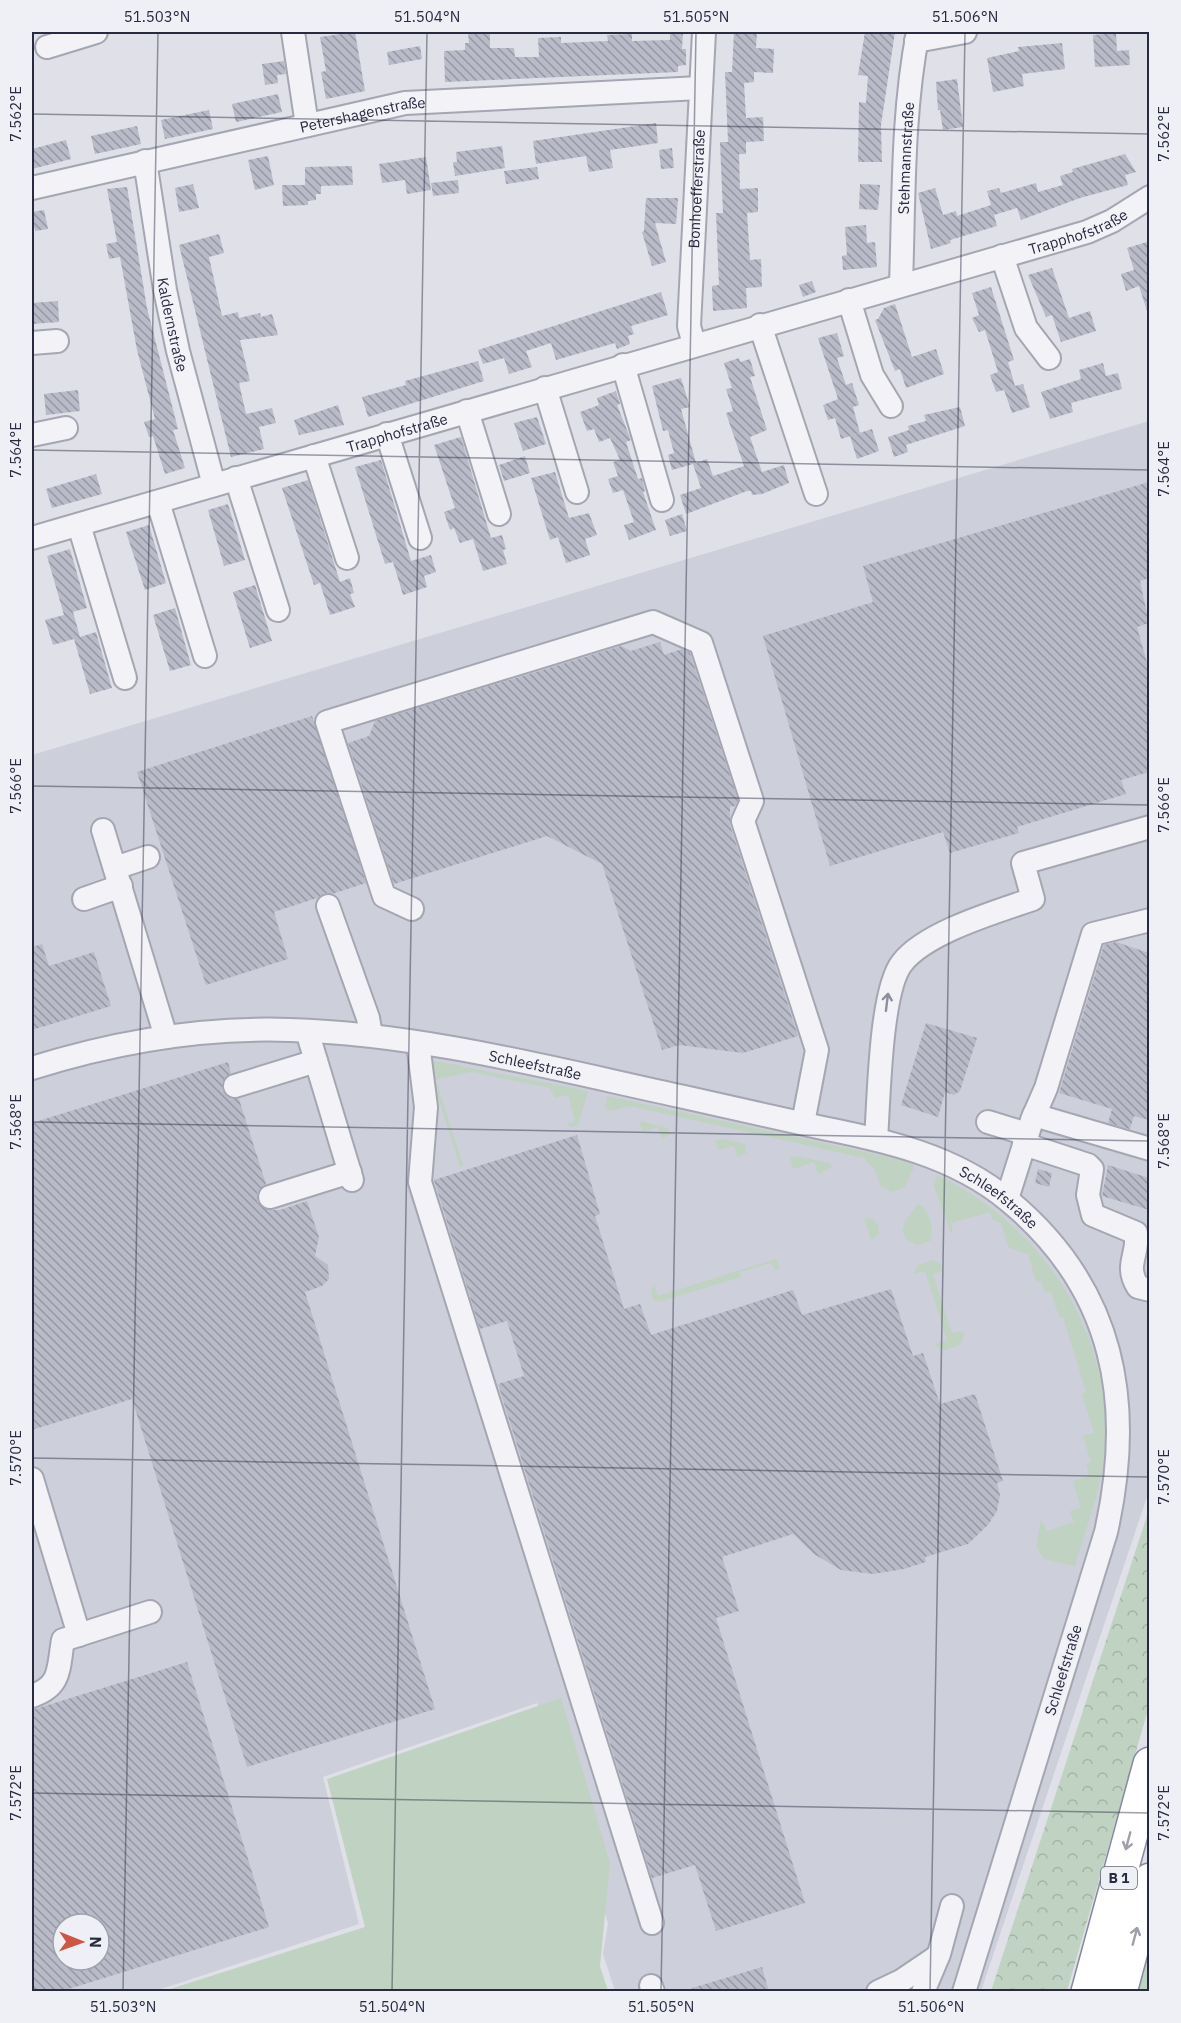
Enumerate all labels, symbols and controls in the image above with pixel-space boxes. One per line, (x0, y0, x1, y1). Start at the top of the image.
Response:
text: 51.503°N (124, 7, 190, 26)
text: 51.504°N (394, 7, 460, 26)
text: 51.505°N (663, 7, 729, 26)
text: 51.506°N (932, 7, 998, 26)
text: 7.562°E (6, 86, 25, 142)
street label: Petershagenstraße (298, 92, 426, 136)
street label: Stehmannstraße (893, 101, 918, 215)
text: 7.562°E (1154, 106, 1173, 162)
street label: Bonhoefferstraße (683, 129, 709, 249)
street label: Trapphofstraße (1026, 204, 1131, 258)
street label: Kaldernstraße (154, 276, 193, 374)
street label: Trapphofstraße (344, 408, 450, 456)
text: 7.564°E (6, 422, 25, 478)
text: 7.564°E (1154, 441, 1173, 497)
text: 7.566°E (6, 758, 25, 814)
text: 7.566°E (1154, 777, 1173, 833)
one-way arrow (882, 992, 893, 1012)
street label: Schleefstraße (487, 1045, 583, 1083)
text: 7.568°E (6, 1094, 25, 1150)
text: 7.568°E (1154, 1113, 1173, 1169)
street label: Schleefstraße (956, 1161, 1043, 1232)
text: 7.570°E (6, 1430, 25, 1486)
text: 7.570°E (1154, 1449, 1173, 1505)
street label: Schleefstraße (1040, 1622, 1086, 1718)
text: 7.572°E (6, 1765, 25, 1821)
text: 7.572°E (1154, 1785, 1173, 1841)
one-way arrow (1122, 1831, 1134, 1850)
road number: B 1 (1101, 1867, 1137, 1889)
north arrow (51, 1912, 111, 1972)
one-way arrow (1129, 1927, 1141, 1946)
text: N (86, 1936, 106, 1948)
text: 51.503°N (90, 1997, 156, 2016)
text: 51.504°N (359, 1997, 425, 2016)
text: 51.505°N (628, 1997, 694, 2016)
text: 51.506°N (898, 1997, 964, 2016)

